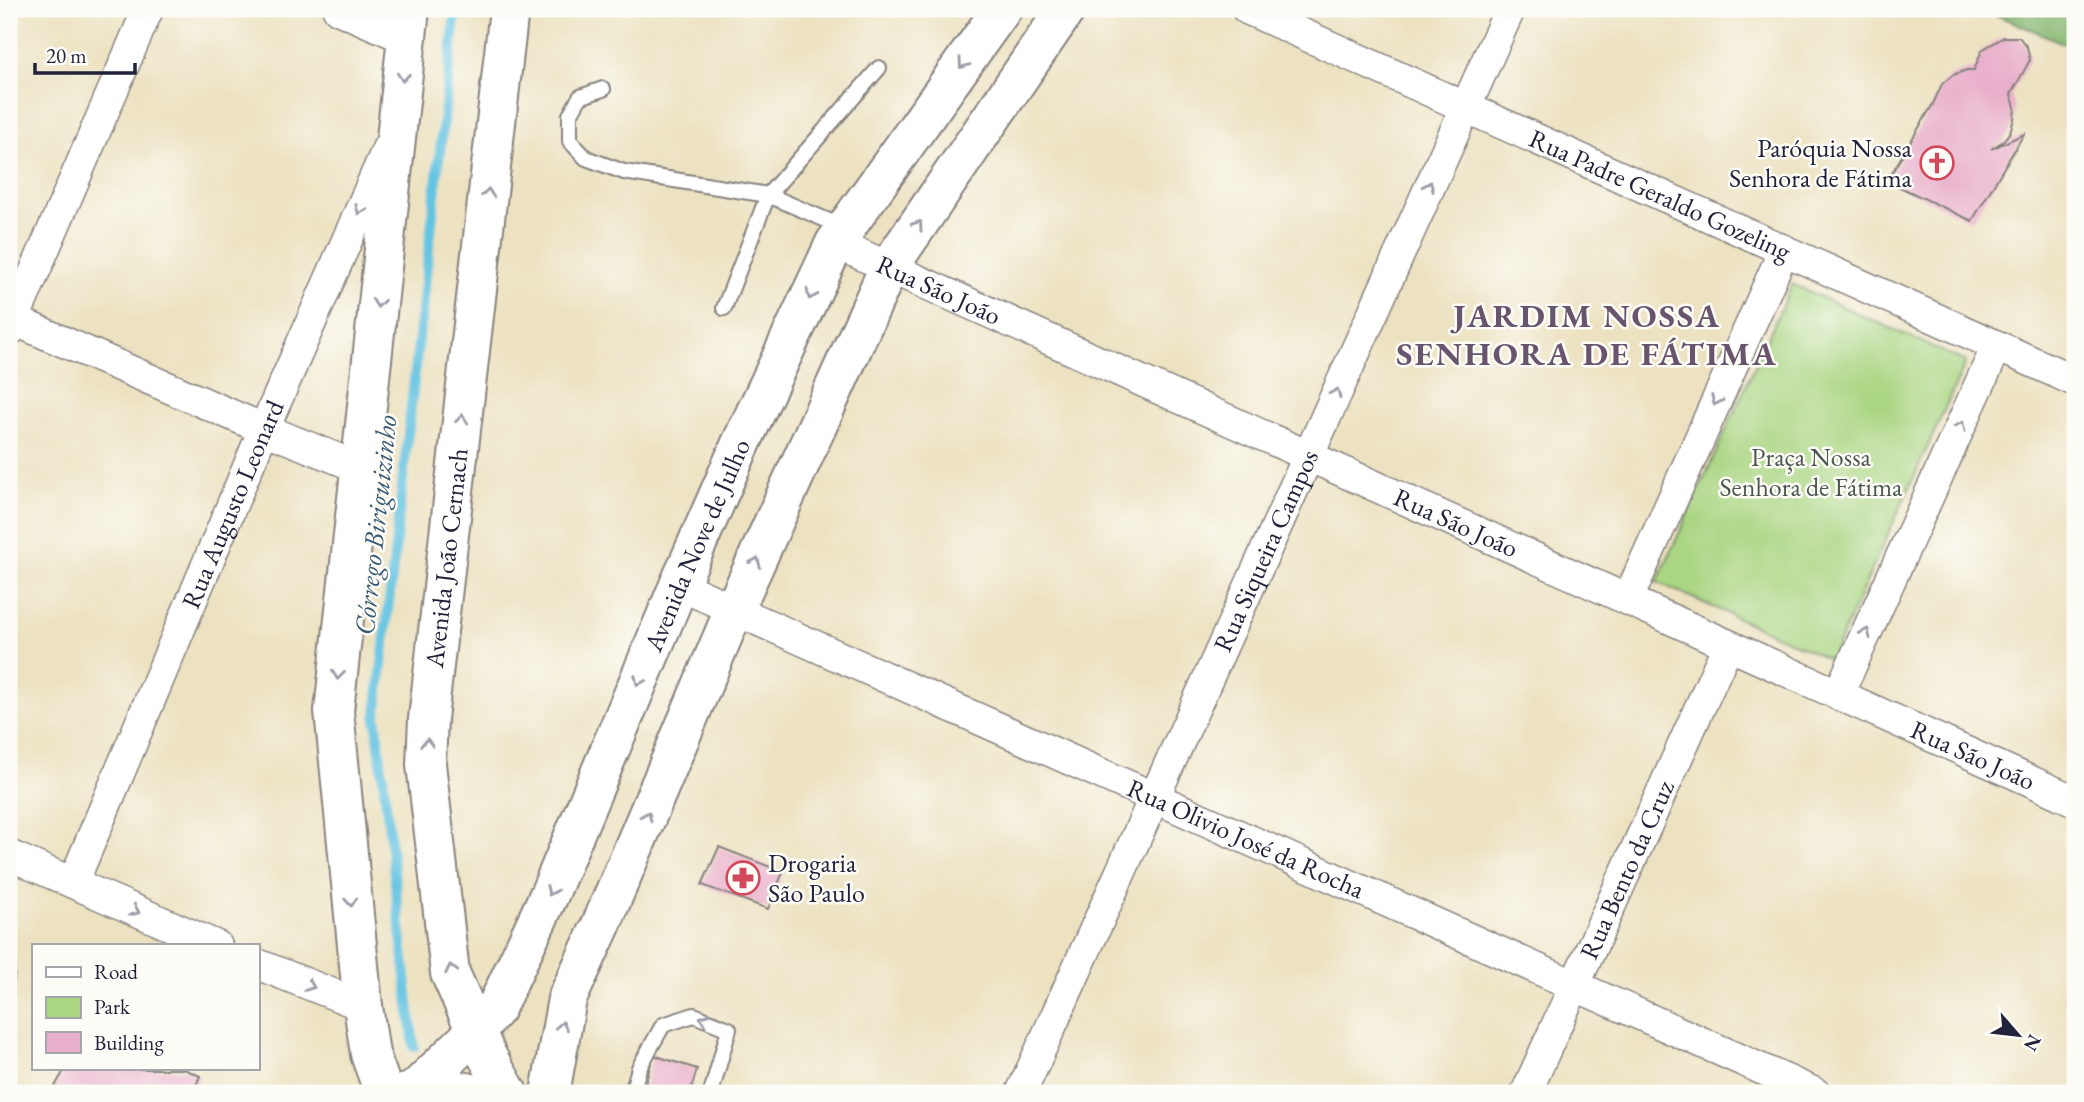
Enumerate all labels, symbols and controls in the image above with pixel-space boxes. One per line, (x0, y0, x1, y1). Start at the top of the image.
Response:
scale bar (35, 32, 135, 76)
text: 20 m (46, 42, 87, 69)
one-way arrow (959, 56, 971, 69)
one-way arrow (395, 71, 410, 82)
street label: Rua Padre Geraldo Gozeling (1524, 121, 1797, 268)
place label: Paróquia Nossa Senhora de Fátima (1729, 131, 1913, 195)
church icon: Paróquia Nossa Senhora de Fátima (1918, 144, 1956, 182)
one-way arrow (1421, 180, 1435, 193)
one-way arrow (480, 187, 495, 199)
one-way arrow (354, 203, 368, 216)
one-way arrow (910, 220, 922, 233)
street label: Rua São João (871, 247, 1006, 333)
one-way arrow (805, 288, 819, 300)
district label: JARDIM NOSSA SENHORA DE FÁTIMA (1396, 294, 1778, 375)
one-way arrow (371, 297, 386, 309)
one-way arrow (1328, 388, 1342, 400)
street label: Rua Augusto Leonard (173, 394, 292, 614)
one-way arrow (1710, 394, 1724, 407)
water label: Córrego Biriguizinho (346, 413, 404, 637)
one-way arrow (454, 413, 469, 424)
one-way arrow (1953, 420, 1967, 433)
street label: Avenida Nove de Julho (636, 433, 758, 658)
park label: Praça Nossa Senhora de Fátima (1719, 440, 1903, 504)
street label: Rua Siqueira Campos (1205, 444, 1326, 657)
street label: Avenida João Cernach (417, 446, 476, 671)
street label: Rua São João (1388, 480, 1524, 565)
one-way arrow (748, 556, 762, 569)
one-way arrow (1858, 627, 1872, 640)
one-way arrow (330, 669, 345, 681)
one-way arrow (633, 675, 647, 687)
street label: Rua São João (1906, 712, 2041, 798)
one-way arrow (419, 737, 434, 748)
street label: Rua Olivio José da Rocha (1122, 771, 1370, 907)
street label: Rua Bento da Cruz (1572, 775, 1682, 964)
one-way arrow (639, 811, 653, 823)
place label: Drogaria São Paulo (768, 846, 865, 910)
pharmacy icon: Drogaria São Paulo (724, 859, 762, 897)
one-way arrow (545, 884, 559, 896)
one-way arrow (343, 896, 358, 907)
one-way arrow (128, 903, 140, 917)
legend (32, 944, 259, 1070)
text: Road (94, 958, 138, 985)
one-way arrow (445, 963, 459, 975)
one-way arrow (303, 978, 315, 992)
text: Park (94, 993, 131, 1020)
north arrow (1982, 1000, 2052, 1070)
one-way arrow (699, 1014, 711, 1028)
one-way arrow (553, 1020, 568, 1032)
text: Building (94, 1029, 164, 1056)
text: N (2018, 1030, 2047, 1056)

